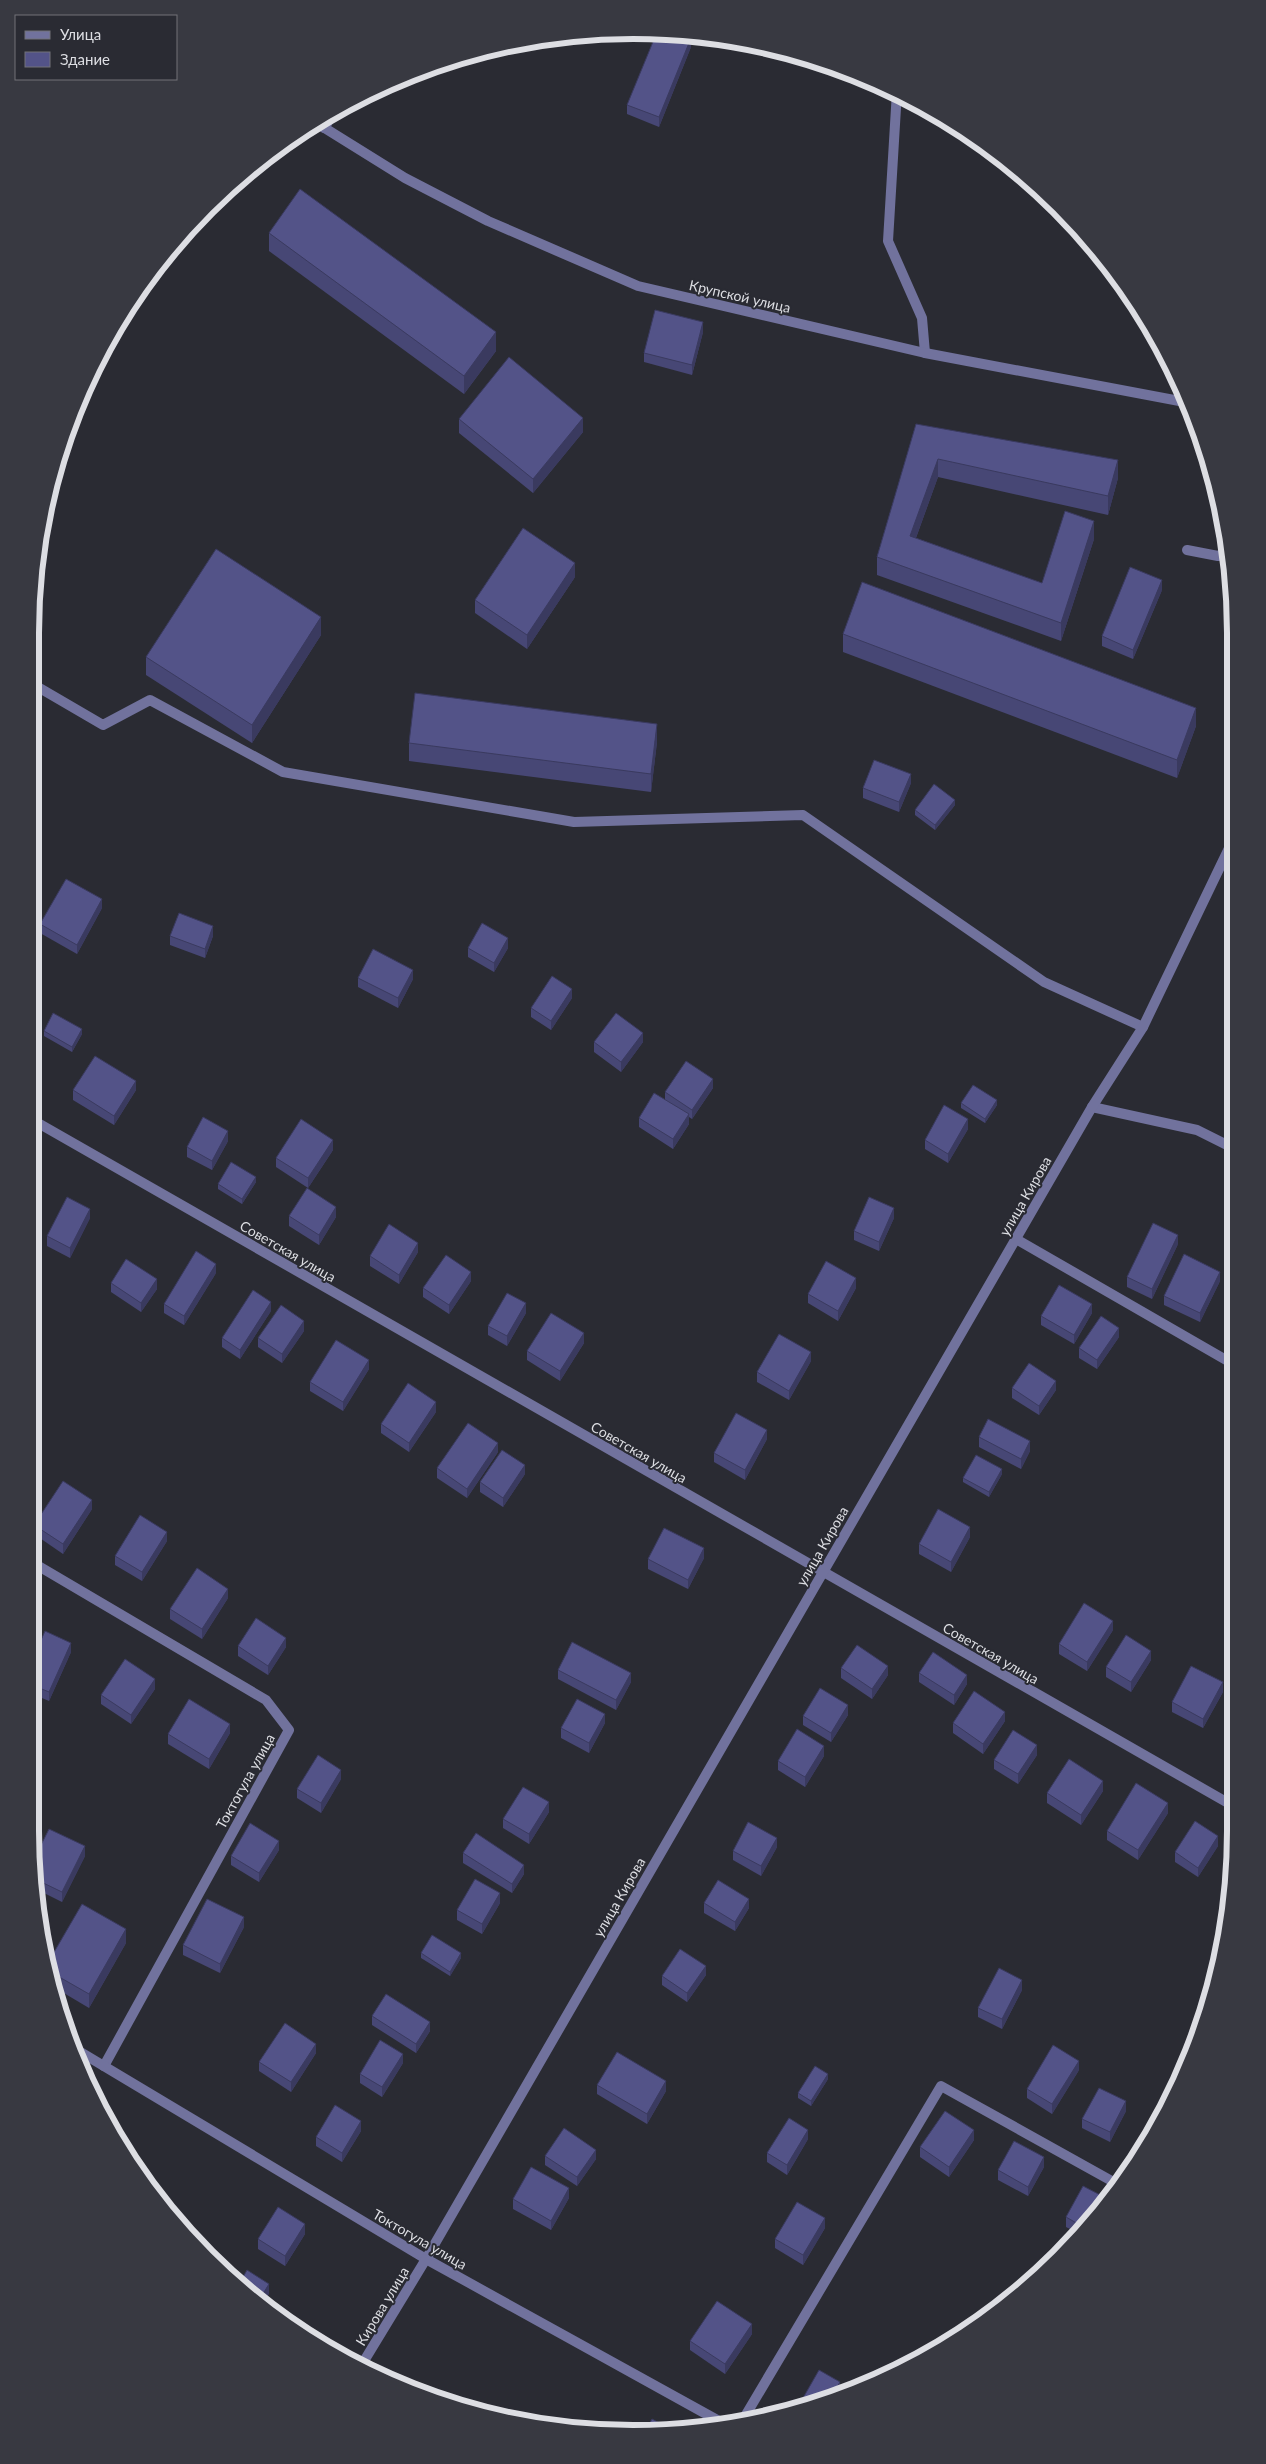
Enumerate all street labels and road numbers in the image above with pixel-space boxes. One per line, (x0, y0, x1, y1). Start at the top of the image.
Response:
street label: Крупской улица (688, 276, 792, 316)
street label: улица Кирова (995, 1153, 1055, 1239)
street label: Советская улица (237, 1217, 339, 1285)
street label: Советская улица (588, 1418, 690, 1486)
street label: улица Кирова (792, 1503, 852, 1589)
street label: Советская улица (940, 1619, 1042, 1687)
street label: Токтогула улица (212, 1731, 278, 1831)
street label: улица Кирова (589, 1854, 649, 1940)
street label: Токтогула улица (370, 2205, 470, 2273)
street label: Кирова улица (352, 2264, 412, 2348)

